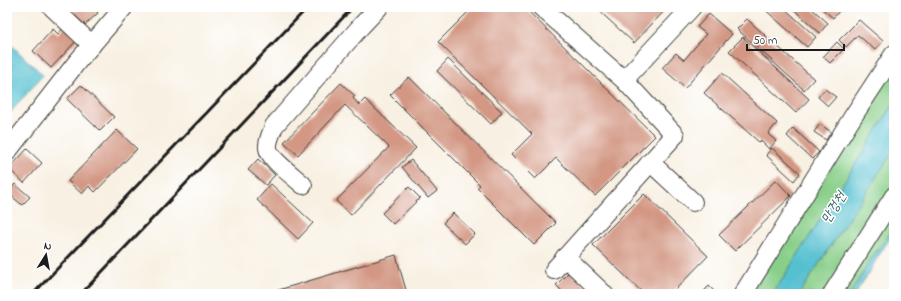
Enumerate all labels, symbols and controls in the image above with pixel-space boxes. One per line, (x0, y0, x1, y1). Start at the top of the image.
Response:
scale bar (747, 26, 844, 52)
text: 50 m (753, 32, 777, 50)
water label: 만겅천 (816, 187, 853, 228)
north arrow (26, 235, 66, 275)
text: N (43, 238, 53, 255)

